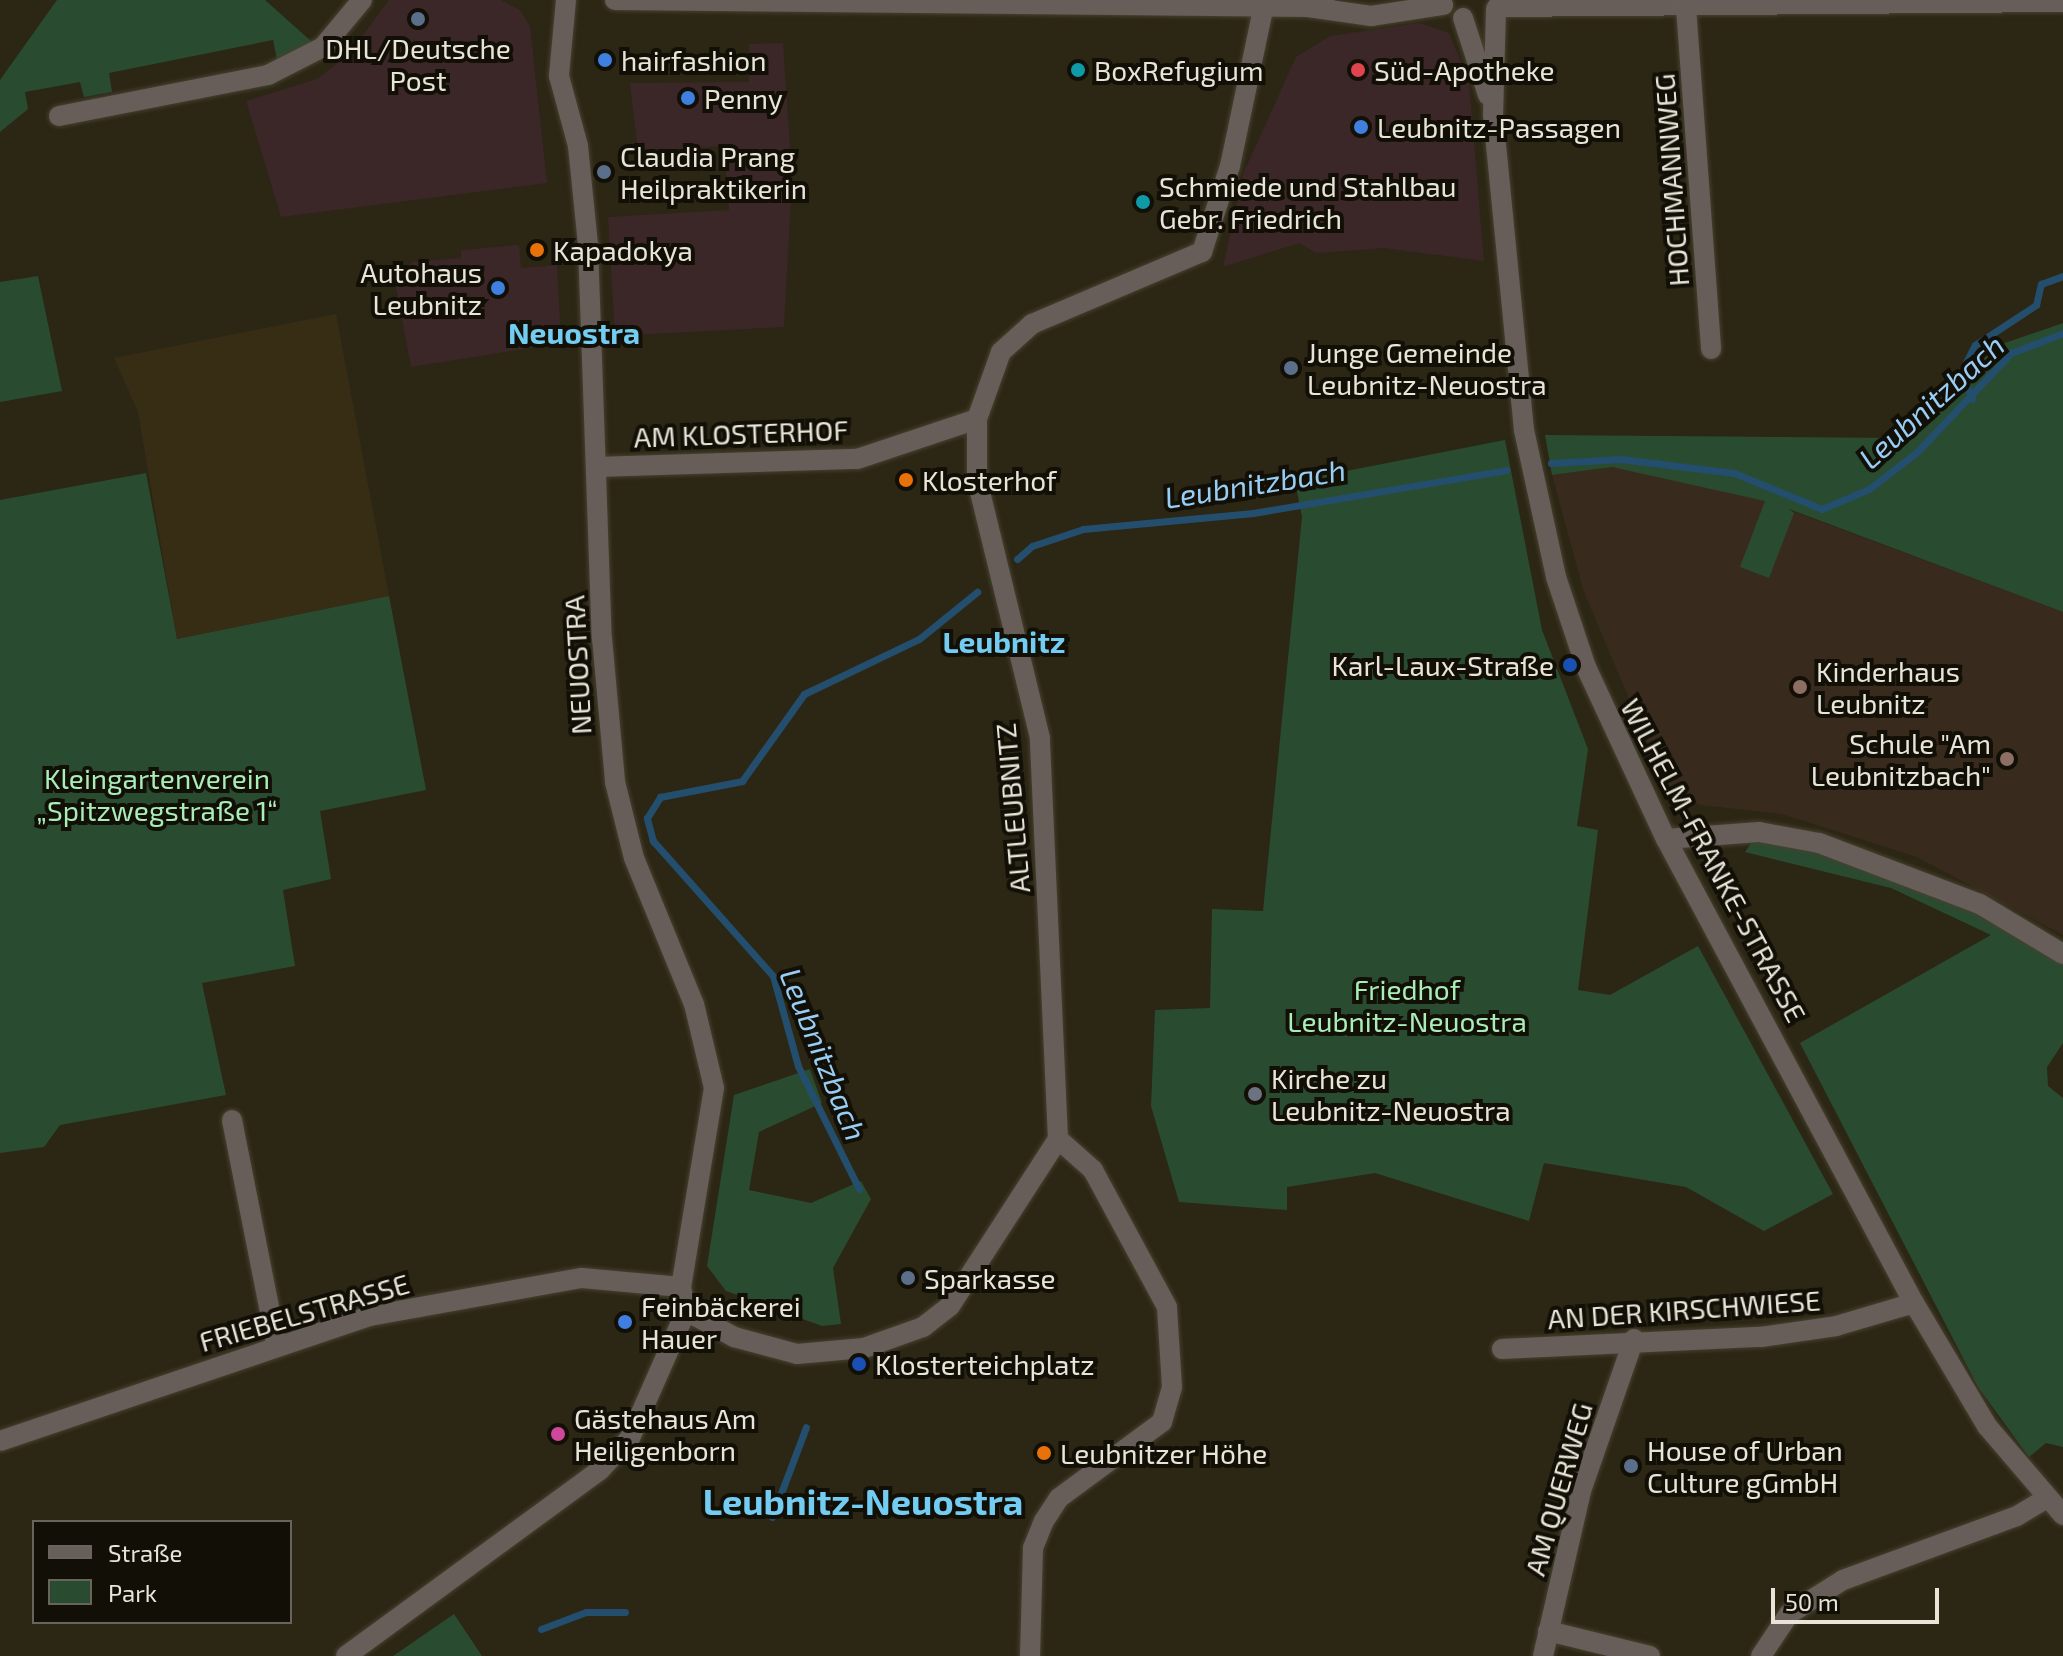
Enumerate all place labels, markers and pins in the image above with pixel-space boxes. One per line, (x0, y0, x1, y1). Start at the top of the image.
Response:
marker: DHL/Deutsche Post (409, 10, 427, 28)
place label: DHL/Deutsche Post (325, 31, 511, 97)
place label: hairfashion (621, 43, 766, 77)
marker: hairfashion (596, 51, 614, 69)
place label: BoxRefugium (1094, 53, 1264, 87)
place label: Süd-Apotheke (1374, 53, 1555, 87)
marker: BoxRefugium (1069, 61, 1087, 79)
marker: Süd-Apotheke (1349, 61, 1367, 79)
place label: Penny (704, 81, 783, 115)
marker: Penny (679, 89, 697, 107)
place label: Leubnitz-Passagen (1377, 110, 1621, 144)
marker: Leubnitz-Passagen (1352, 118, 1370, 136)
place label: Claudia Prang Heilpraktikerin (620, 139, 807, 205)
marker: Claudia Prang Heilpraktikerin (595, 163, 613, 181)
place label: Schmiede und Stahlbau Gebr. Friedrich (1159, 169, 1456, 235)
marker: Schmiede und Stahlbau Gebr. Friedrich (1134, 193, 1152, 211)
place label: Kapadokya (553, 233, 693, 267)
marker: Kapadokya (528, 241, 546, 259)
place label: Autohaus Leubnitz (360, 255, 482, 321)
marker: Autohaus Leubnitz (489, 279, 507, 297)
place label: Junge Gemeinde Leubnitz-Neuostra (1307, 335, 1547, 401)
marker: Junge Gemeinde Leubnitz-Neuostra (1282, 359, 1300, 377)
place label: Klosterhof (922, 463, 1057, 497)
marker: Klosterhof (897, 471, 915, 489)
place label: Karl-Laux-Straße (1332, 648, 1554, 682)
place label: Kinderhaus Leubnitz (1816, 654, 1960, 720)
marker: Karl-Laux-Straße (1561, 656, 1579, 674)
marker: Kinderhaus Leubnitz (1791, 678, 1809, 696)
place label: Schule "Am Leubnitzbach" (1811, 726, 1991, 792)
marker: Schule "Am Leubnitzbach" (1998, 750, 2016, 768)
place label: Kirche zu Leubnitz-Neuostra (1271, 1061, 1511, 1127)
marker: Kirche zu Leubnitz-Neuostra (1246, 1085, 1264, 1103)
place label: Sparkasse (924, 1261, 1056, 1295)
marker: Sparkasse (899, 1269, 917, 1287)
place label: Feinbäckerei Hauer (641, 1289, 801, 1355)
marker: Feinbäckerei Hauer (616, 1313, 634, 1331)
place label: Klosterteichplatz (875, 1347, 1094, 1381)
marker: Klosterteichplatz (850, 1355, 868, 1373)
place label: Gästehaus Am Heiligenborn (574, 1401, 757, 1467)
marker: Gästehaus Am Heiligenborn (549, 1425, 567, 1443)
place label: House of Urban Culture gGmbH (1647, 1433, 1843, 1499)
place label: Leubnitzer Höhe (1060, 1436, 1268, 1470)
marker: Leubnitzer Höhe (1035, 1444, 1053, 1462)
marker: House of Urban Culture gGmbH (1622, 1457, 1640, 1475)

